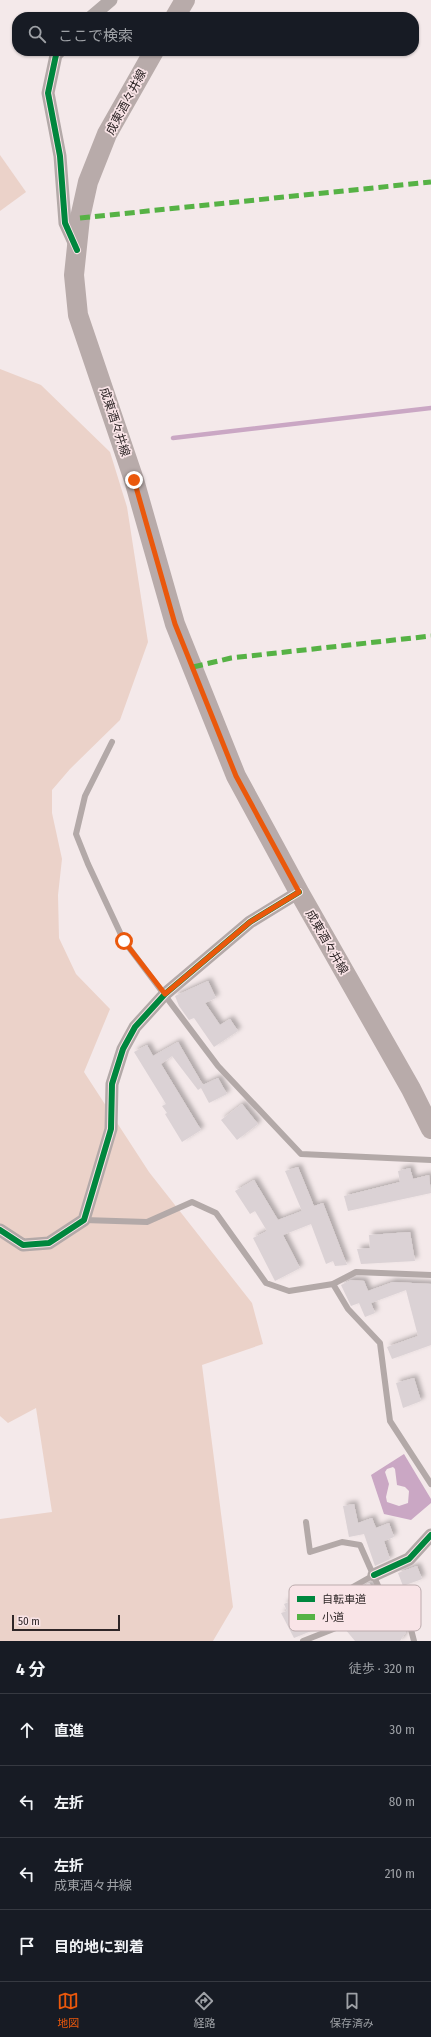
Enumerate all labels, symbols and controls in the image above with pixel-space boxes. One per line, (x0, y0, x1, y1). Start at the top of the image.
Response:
search box (12, 12, 419, 56)
icon: search (26, 23, 48, 45)
text: ここで検索 (58, 27, 133, 45)
street label: 成東酒々井線 (103, 67, 149, 137)
street label: 成東酒々井線 (97, 386, 133, 458)
route end (125, 471, 143, 489)
street label: 成東酒々井線 (303, 907, 351, 977)
route start (115, 932, 133, 950)
legend (289, 1585, 421, 1631)
text: 自転車道 (322, 1593, 366, 1606)
text: 小道 (322, 1611, 344, 1624)
scale bar (12, 1613, 120, 1632)
text: 50 m (18, 1615, 40, 1628)
text: 4 分 (16, 1659, 45, 1680)
text: 徒歩 · 320 m (349, 1661, 415, 1676)
icon: ahead (16, 1719, 38, 1741)
text: 直進 (54, 1722, 84, 1740)
text: 30 m (389, 1722, 415, 1737)
icon: left (16, 1791, 38, 1813)
text: 左折 (54, 1794, 84, 1812)
text: 80 m (389, 1794, 415, 1809)
text: 左折 (54, 1857, 84, 1875)
icon: left (16, 1863, 38, 1885)
text: 210 m (385, 1866, 415, 1881)
text: 成東酒々井線 (54, 1878, 132, 1893)
icon: arrive (16, 1935, 38, 1957)
text: 目的地に到着 (54, 1938, 144, 1956)
tab: 地図 (57, 1990, 79, 2030)
tab: 経路 (193, 1990, 215, 2030)
tab: 保存済み (330, 1990, 374, 2030)

